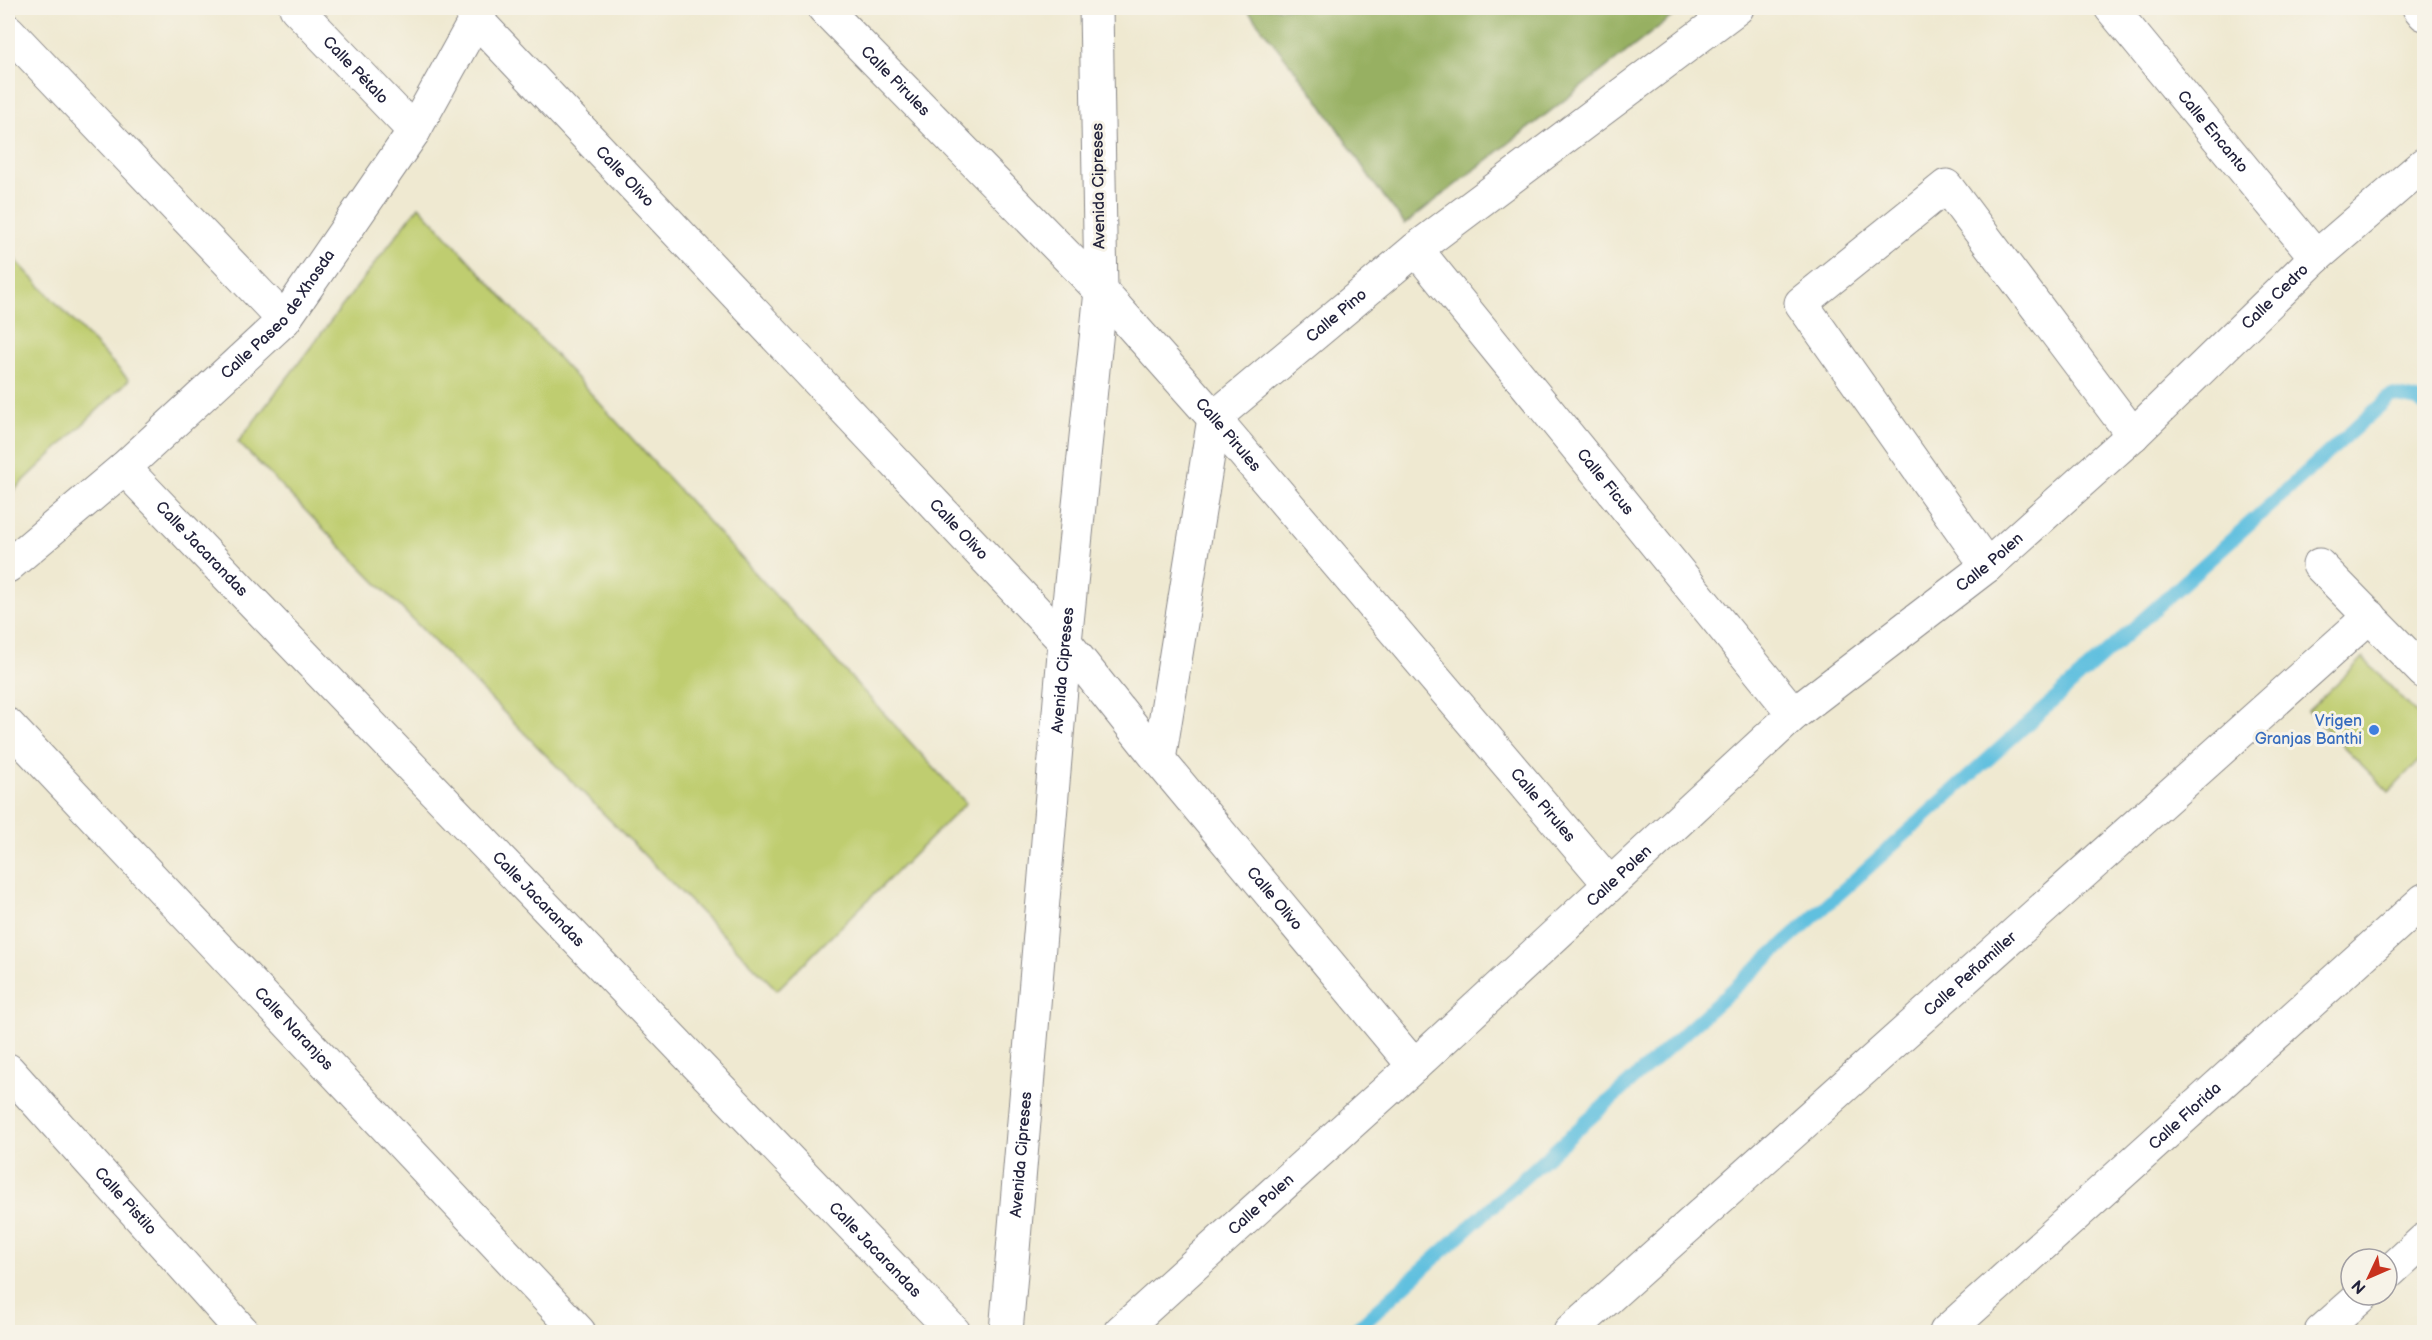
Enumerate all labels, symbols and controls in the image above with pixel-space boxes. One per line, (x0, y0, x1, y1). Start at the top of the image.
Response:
street label: Calle Pétalo (319, 32, 392, 108)
street label: Calle Pirules (857, 42, 934, 120)
street label: Calle Encanto (2173, 86, 2252, 177)
street label: Avenida Cipreses (1088, 123, 1110, 249)
street label: Calle Olivo (591, 142, 658, 211)
street label: Calle Paseo de Xhosda (217, 246, 339, 383)
street label: Calle Cedro (2238, 260, 2312, 334)
street label: Calle Pino (1302, 285, 1371, 346)
street label: Calle Pirules (1191, 394, 1265, 476)
street label: Calle Ficus (1573, 445, 1638, 519)
street label: Calle Olivo (925, 495, 992, 564)
street label: Calle Jacarandas (151, 497, 252, 600)
street label: Calle Polen (1952, 529, 2027, 596)
street label: Avenida Cipreses (1048, 606, 1078, 734)
place label: Vrigen Granjas Banthi (2255, 712, 2362, 749)
marker: Vrigen Granjas Banthi (2367, 723, 2381, 737)
street label: Calle Pirules (1506, 764, 1580, 846)
street label: Calle Polen (1583, 841, 1656, 911)
street label: Calle Jacarandas (488, 848, 588, 951)
street label: Calle Olivo (1243, 863, 1306, 934)
street label: Calle Peñamiller (1920, 927, 2020, 1020)
street label: Calle Naranjos (250, 983, 337, 1074)
street label: Calle Florida (2145, 1078, 2225, 1154)
street label: Avenida Cipreses (1006, 1091, 1036, 1218)
street label: Calle Pistilo (90, 1163, 161, 1239)
street label: Calle Polen (1224, 1170, 1298, 1239)
street label: Calle Jacarandas (825, 1198, 925, 1301)
north arrow (2339, 1247, 2399, 1307)
text: N (2348, 1275, 2370, 1297)

